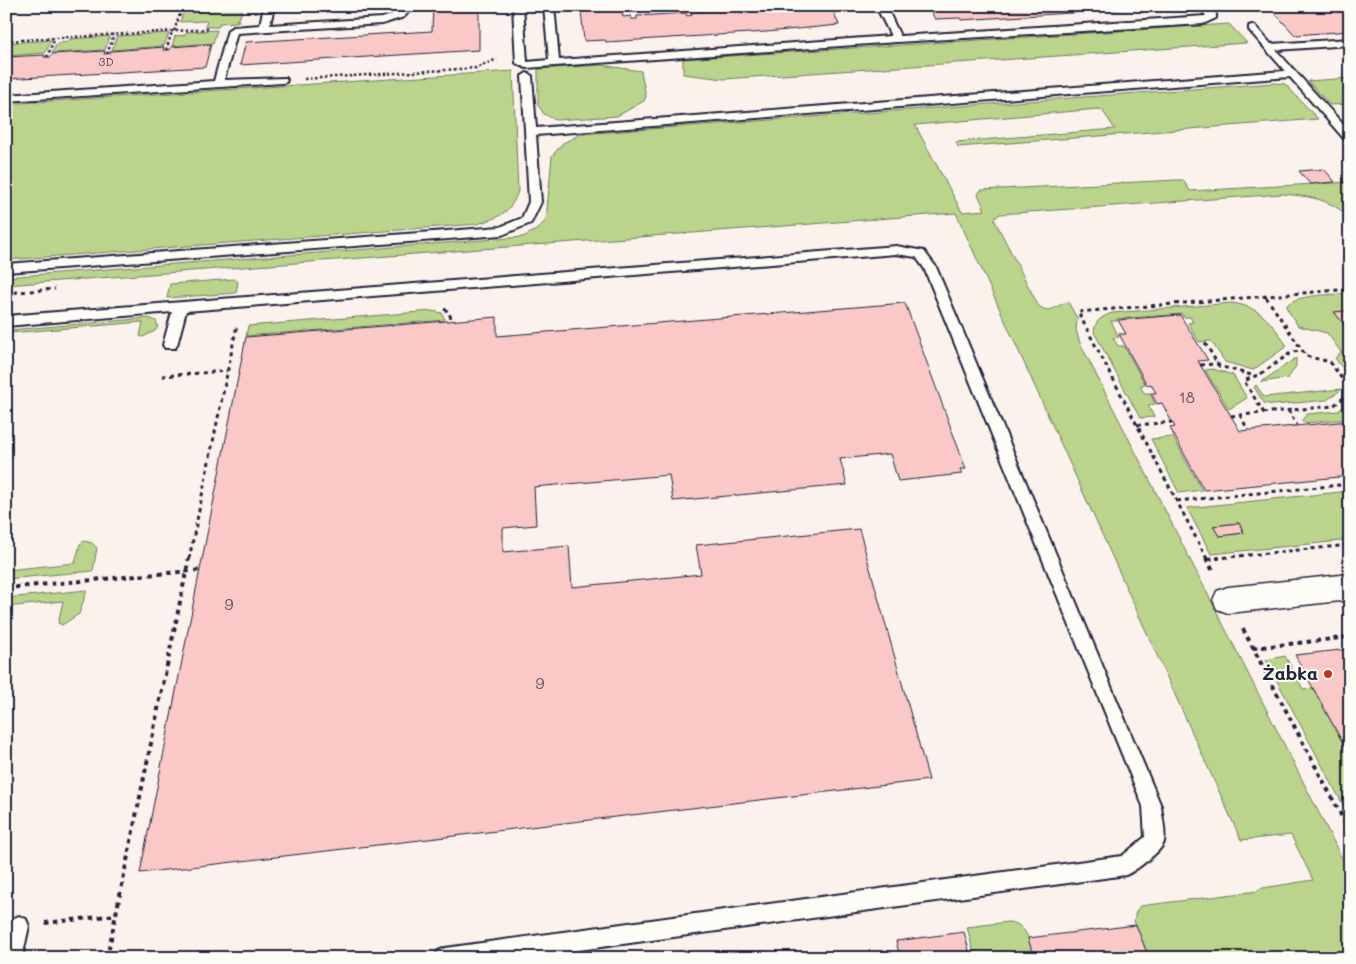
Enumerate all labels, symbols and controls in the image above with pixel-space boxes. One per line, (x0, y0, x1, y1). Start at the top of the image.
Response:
house number: 3D (98, 53, 114, 69)
house number: 18 (1179, 387, 1195, 407)
house number: 9 (225, 594, 234, 614)
place label: Żabka (1262, 661, 1318, 685)
marker: Żabka (1322, 668, 1334, 680)
house number: 9 (536, 673, 545, 693)

